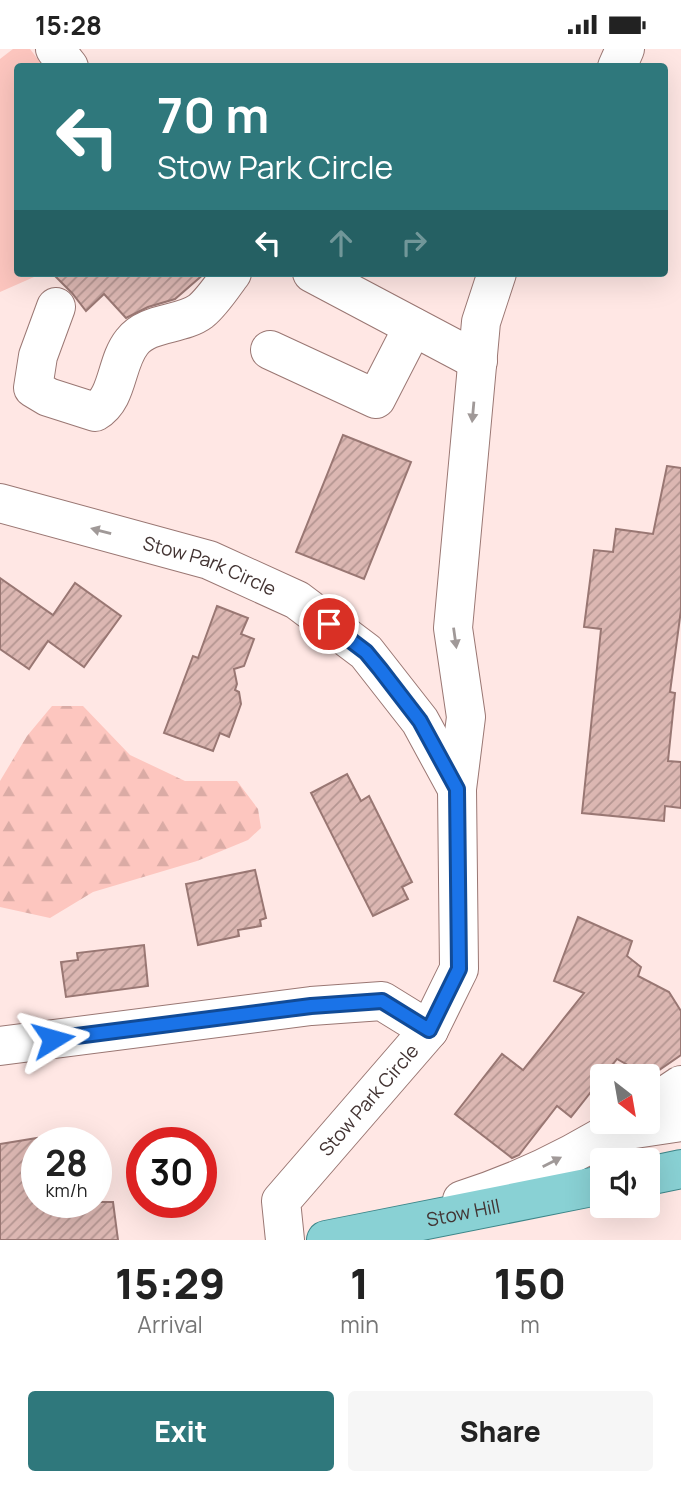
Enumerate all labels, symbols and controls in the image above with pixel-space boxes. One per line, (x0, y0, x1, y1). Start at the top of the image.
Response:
text: 15:28 (35, 7, 102, 43)
text: 70 m (157, 81, 269, 148)
icon: left (42, 91, 133, 182)
text: Stow Park Circle (157, 145, 393, 189)
icon: left (249, 224, 287, 262)
icon: ahead (322, 224, 360, 262)
icon: right (395, 224, 433, 262)
one-way arrow (467, 401, 478, 423)
one-way arrow (90, 525, 112, 536)
street label: Stow Park Circle (140, 530, 280, 602)
pin (299, 594, 359, 654)
icon: arrive (310, 605, 348, 643)
one-way arrow (450, 628, 461, 650)
position arrow (16, 1002, 90, 1076)
street label: Stow Park Circle (313, 1038, 424, 1161)
north arrow (590, 1064, 660, 1134)
map controls (590, 1064, 660, 1218)
speed limit sign: 30 (126, 1127, 217, 1218)
text: 28 (45, 1139, 88, 1187)
button: sound (590, 1148, 660, 1218)
one-way arrow (542, 1157, 562, 1168)
text: km/h (46, 1178, 87, 1202)
street label: Stow Hill (424, 1193, 502, 1233)
text: 15:29 (115, 1254, 225, 1312)
text: 1 (350, 1254, 369, 1312)
text: 150 (494, 1254, 566, 1312)
text: Arrival (137, 1308, 203, 1340)
text: min (340, 1308, 379, 1340)
text: m (520, 1308, 540, 1340)
button: Exit (28, 1391, 334, 1471)
button: Share (348, 1391, 653, 1471)

